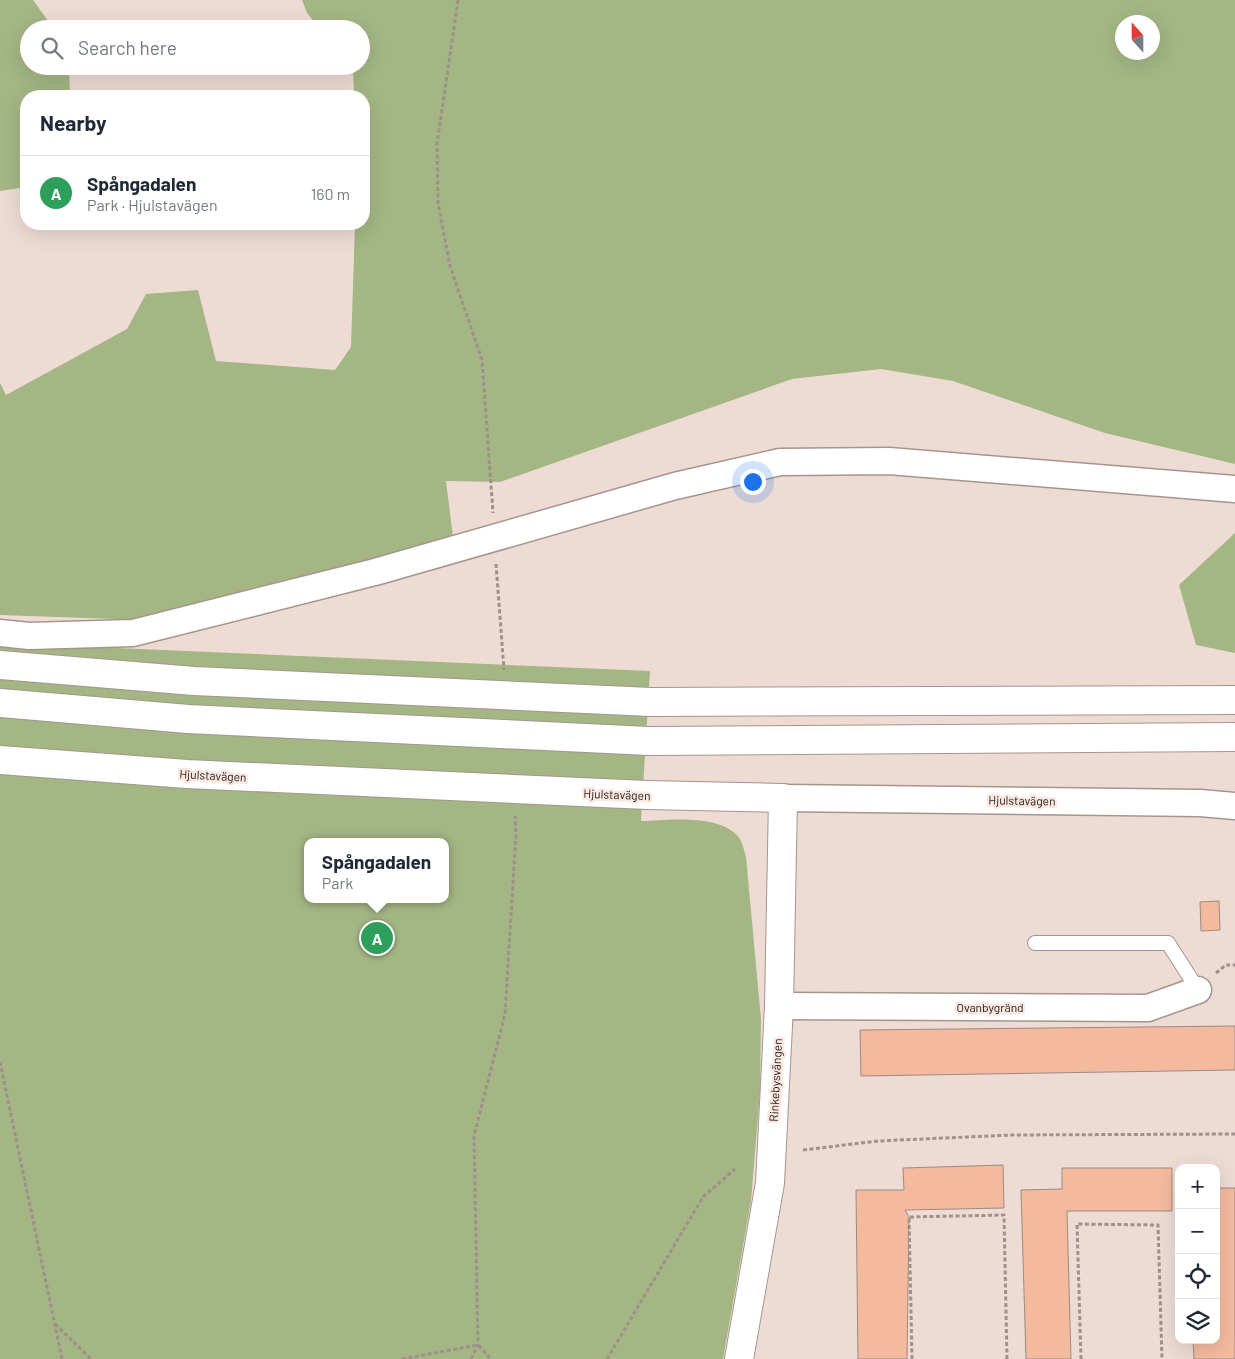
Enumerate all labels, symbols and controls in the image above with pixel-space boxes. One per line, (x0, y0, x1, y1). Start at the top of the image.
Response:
north arrow (1115, 15, 1160, 60)
search box (20, 20, 370, 75)
icon: search (38, 34, 66, 62)
text: Search here (78, 36, 177, 59)
text: Nearby (40, 110, 106, 135)
text: Spångadalen (87, 172, 196, 195)
text: A (51, 184, 61, 203)
text: 160 m (311, 184, 350, 203)
text: Park · Hjulstavägen (87, 195, 218, 214)
your location (740, 469, 766, 495)
street label: Hjulstavägen (179, 766, 247, 784)
street label: Hjulstavägen (583, 786, 651, 802)
street label: Hjulstavägen (988, 792, 1056, 808)
popup (304, 838, 449, 903)
text: Spångadalen (322, 850, 431, 873)
text: Park (322, 873, 353, 892)
pin: A (361, 919, 393, 957)
street label: Ovanbygränd (956, 1000, 1024, 1014)
street label: Rinkebysvängen (766, 1038, 784, 1122)
map controls (1175, 1164, 1220, 1344)
button: + (1175, 1164, 1220, 1209)
button: − (1175, 1209, 1220, 1254)
button: locate (1175, 1254, 1220, 1299)
button: layers (1175, 1299, 1220, 1344)

